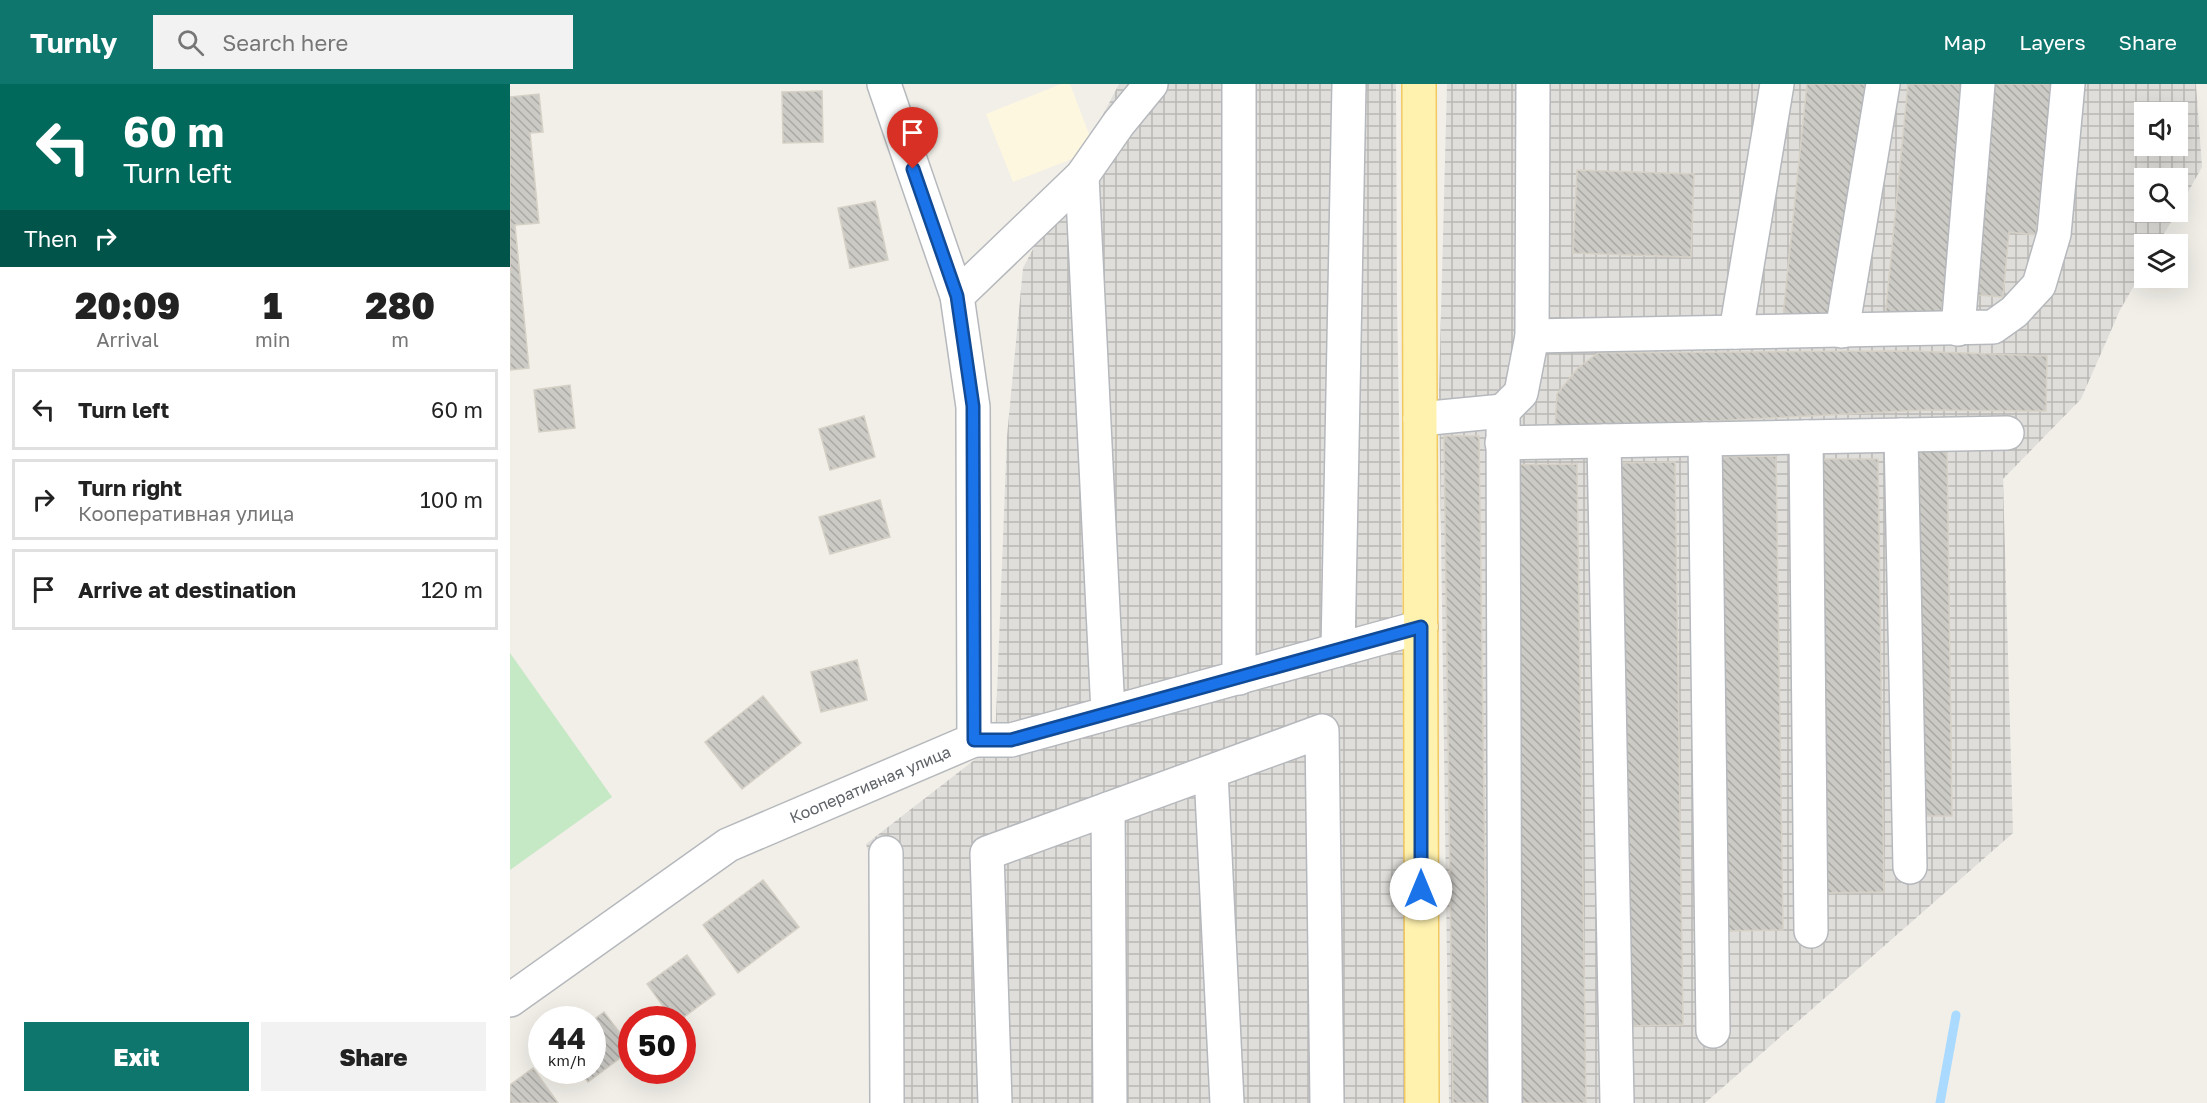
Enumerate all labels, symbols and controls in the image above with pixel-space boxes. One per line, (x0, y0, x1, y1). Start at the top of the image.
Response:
search box (153, 15, 573, 69)
text: Turnly (30, 26, 117, 59)
icon: search (174, 26, 207, 59)
text: Search here (222, 29, 348, 56)
text: Map (1943, 29, 1986, 55)
text: Layers (2019, 29, 2086, 55)
text: Share (2119, 29, 2177, 55)
map controls (2134, 102, 2188, 288)
button: sound (2134, 102, 2188, 156)
text: 60 m (123, 106, 224, 156)
pin (887, 107, 938, 169)
icon: left (24, 108, 102, 186)
icon: arrive (896, 116, 929, 149)
text: Turn left (123, 157, 232, 189)
button: search (2134, 168, 2188, 222)
icon: right (89, 222, 122, 255)
text: Then (24, 225, 77, 252)
button: layers (2134, 234, 2188, 288)
text: 20:09 (75, 284, 180, 327)
text: 1 (263, 284, 282, 327)
text: 280 (365, 284, 435, 327)
text: Arrival (96, 327, 159, 351)
text: min (255, 327, 290, 351)
text: m (391, 327, 409, 351)
icon: left (27, 393, 60, 426)
text: Turn left (78, 396, 169, 423)
text: 60 m (431, 396, 483, 423)
text: Turn right (78, 474, 182, 501)
icon: right (27, 483, 60, 516)
text: 100 m (420, 486, 483, 513)
text: Кооперативная улица (78, 501, 294, 525)
icon: arrive (27, 573, 60, 606)
text: Arrive at destination (78, 576, 296, 603)
text: 120 m (421, 576, 483, 603)
street label: Кооперативная улица (787, 741, 954, 828)
position arrow (1389, 857, 1453, 921)
speed limit sign: 50 (618, 1006, 696, 1084)
text: 44 (548, 1020, 586, 1056)
button: Exit (24, 1022, 249, 1091)
button: Share (261, 1022, 486, 1091)
text: km/h (548, 1051, 586, 1069)

